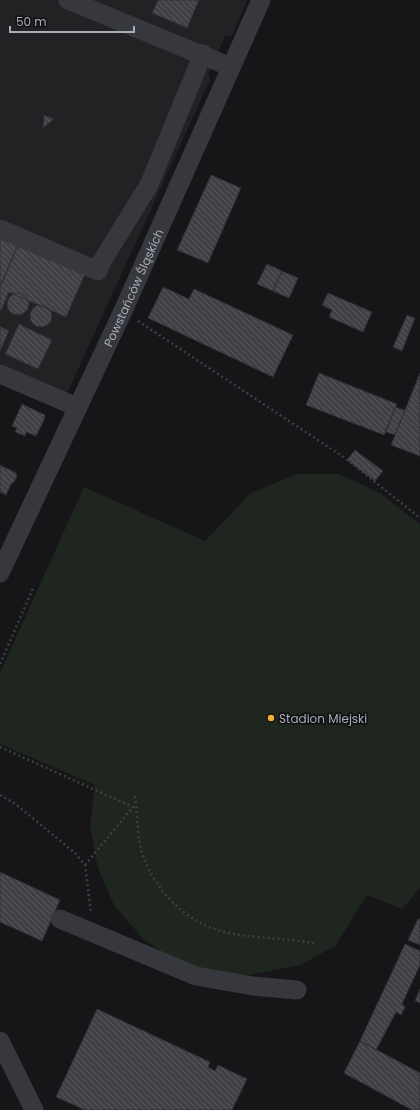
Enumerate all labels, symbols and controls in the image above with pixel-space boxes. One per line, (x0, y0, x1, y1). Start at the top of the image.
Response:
scale bar (10, 8, 134, 34)
text: 50 m (16, 13, 47, 30)
street label: Powstańców Śląskich (99, 226, 167, 349)
place label: Stadion Miejski (279, 710, 367, 727)
marker: Stadion Miejski (266, 713, 276, 723)

